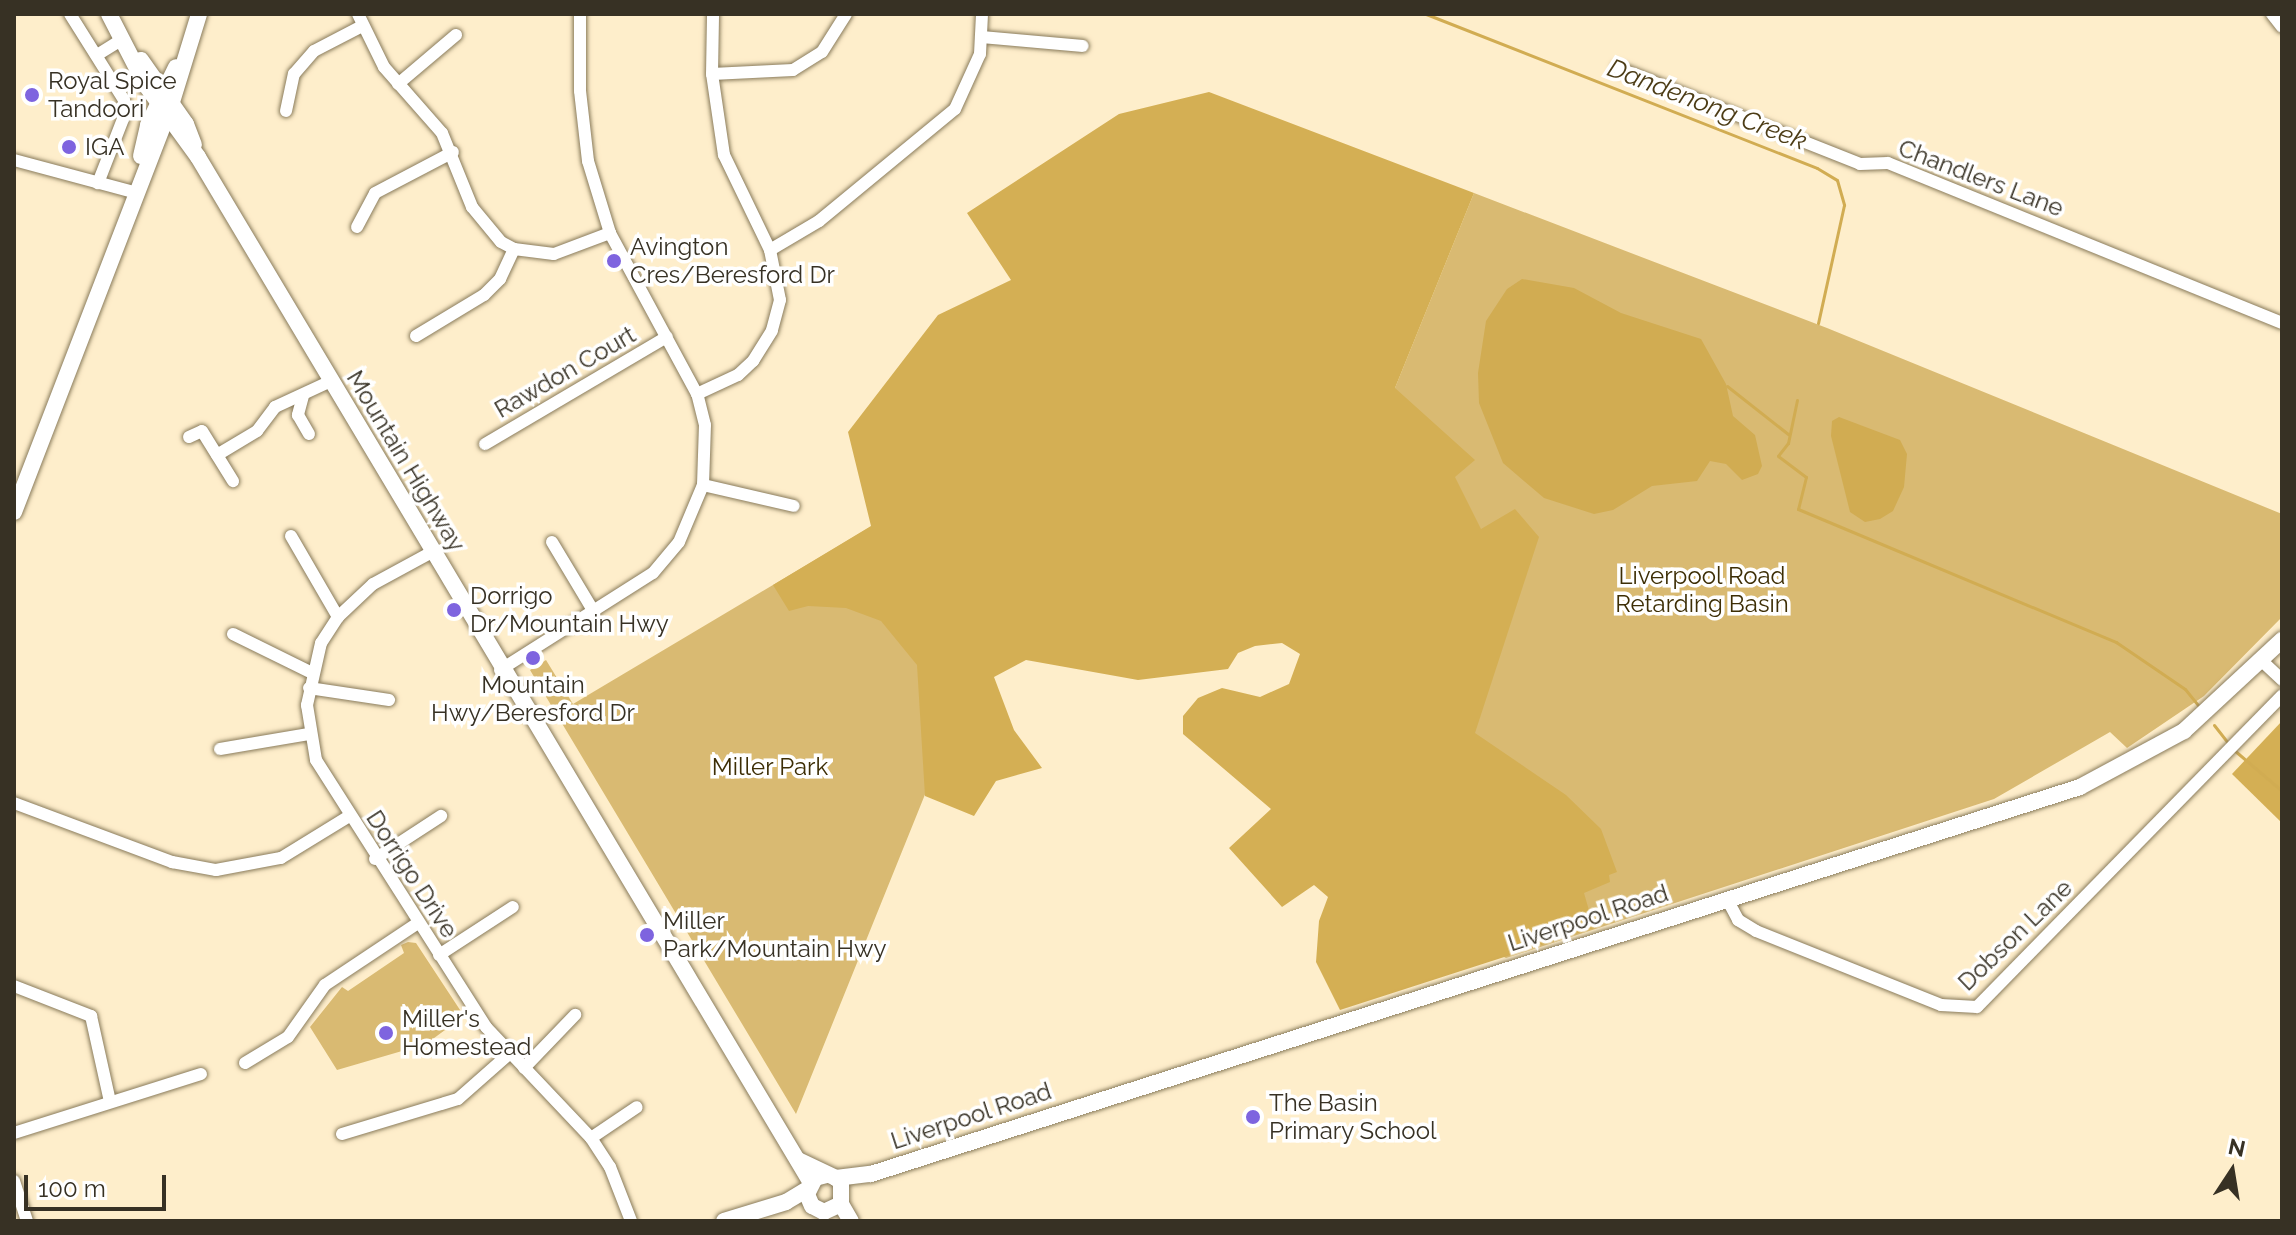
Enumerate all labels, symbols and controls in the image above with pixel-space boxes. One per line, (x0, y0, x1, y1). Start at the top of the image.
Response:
water label: Dandenong Creek (1603, 53, 1811, 157)
place label: Royal Spice Tandoori (48, 67, 177, 123)
marker: Royal Spice Tandoori (23, 86, 41, 104)
place label: IGA (85, 133, 124, 161)
street label: Chandlers Lane (1894, 133, 2068, 223)
marker: IGA (60, 138, 78, 156)
place label: Avington Cres/Beresford Dr (630, 233, 835, 289)
marker: Avington Cres/Beresford Dr (605, 252, 623, 270)
street label: Rawdon Court (489, 320, 641, 424)
street label: Mountain Highway (341, 365, 471, 557)
park label: Liverpool Road Retarding Basin (1615, 562, 1789, 618)
place label: Dorrigo Dr/Mountain Hwy (470, 582, 669, 638)
marker: Dorrigo Dr/Mountain Hwy (445, 601, 463, 619)
marker: Mountain Hwy/Beresford Dr (524, 649, 542, 667)
place label: Mountain Hwy/Beresford Dr (431, 671, 635, 727)
park label: Miller Park (712, 753, 828, 781)
street label: Dorrigo Drive (360, 805, 464, 943)
street label: Dobson Lane (1952, 873, 2078, 997)
street label: Liverpool Road (1504, 878, 1672, 958)
place label: Miller Park/Mountain Hwy (663, 907, 886, 963)
marker: Miller Park/Mountain Hwy (638, 926, 656, 944)
place label: Miller's Homestead (402, 1005, 531, 1061)
marker: Miller's Homestead (377, 1024, 395, 1042)
street label: Liverpool Road (887, 1076, 1055, 1156)
place label: The Basin Primary School (1269, 1089, 1437, 1145)
marker: The Basin Primary School (1244, 1108, 1262, 1126)
north arrow (2192, 1131, 2272, 1211)
text: N (2226, 1133, 2248, 1162)
scale bar (28, 1159, 170, 1209)
text: 100 m (38, 1174, 106, 1203)

